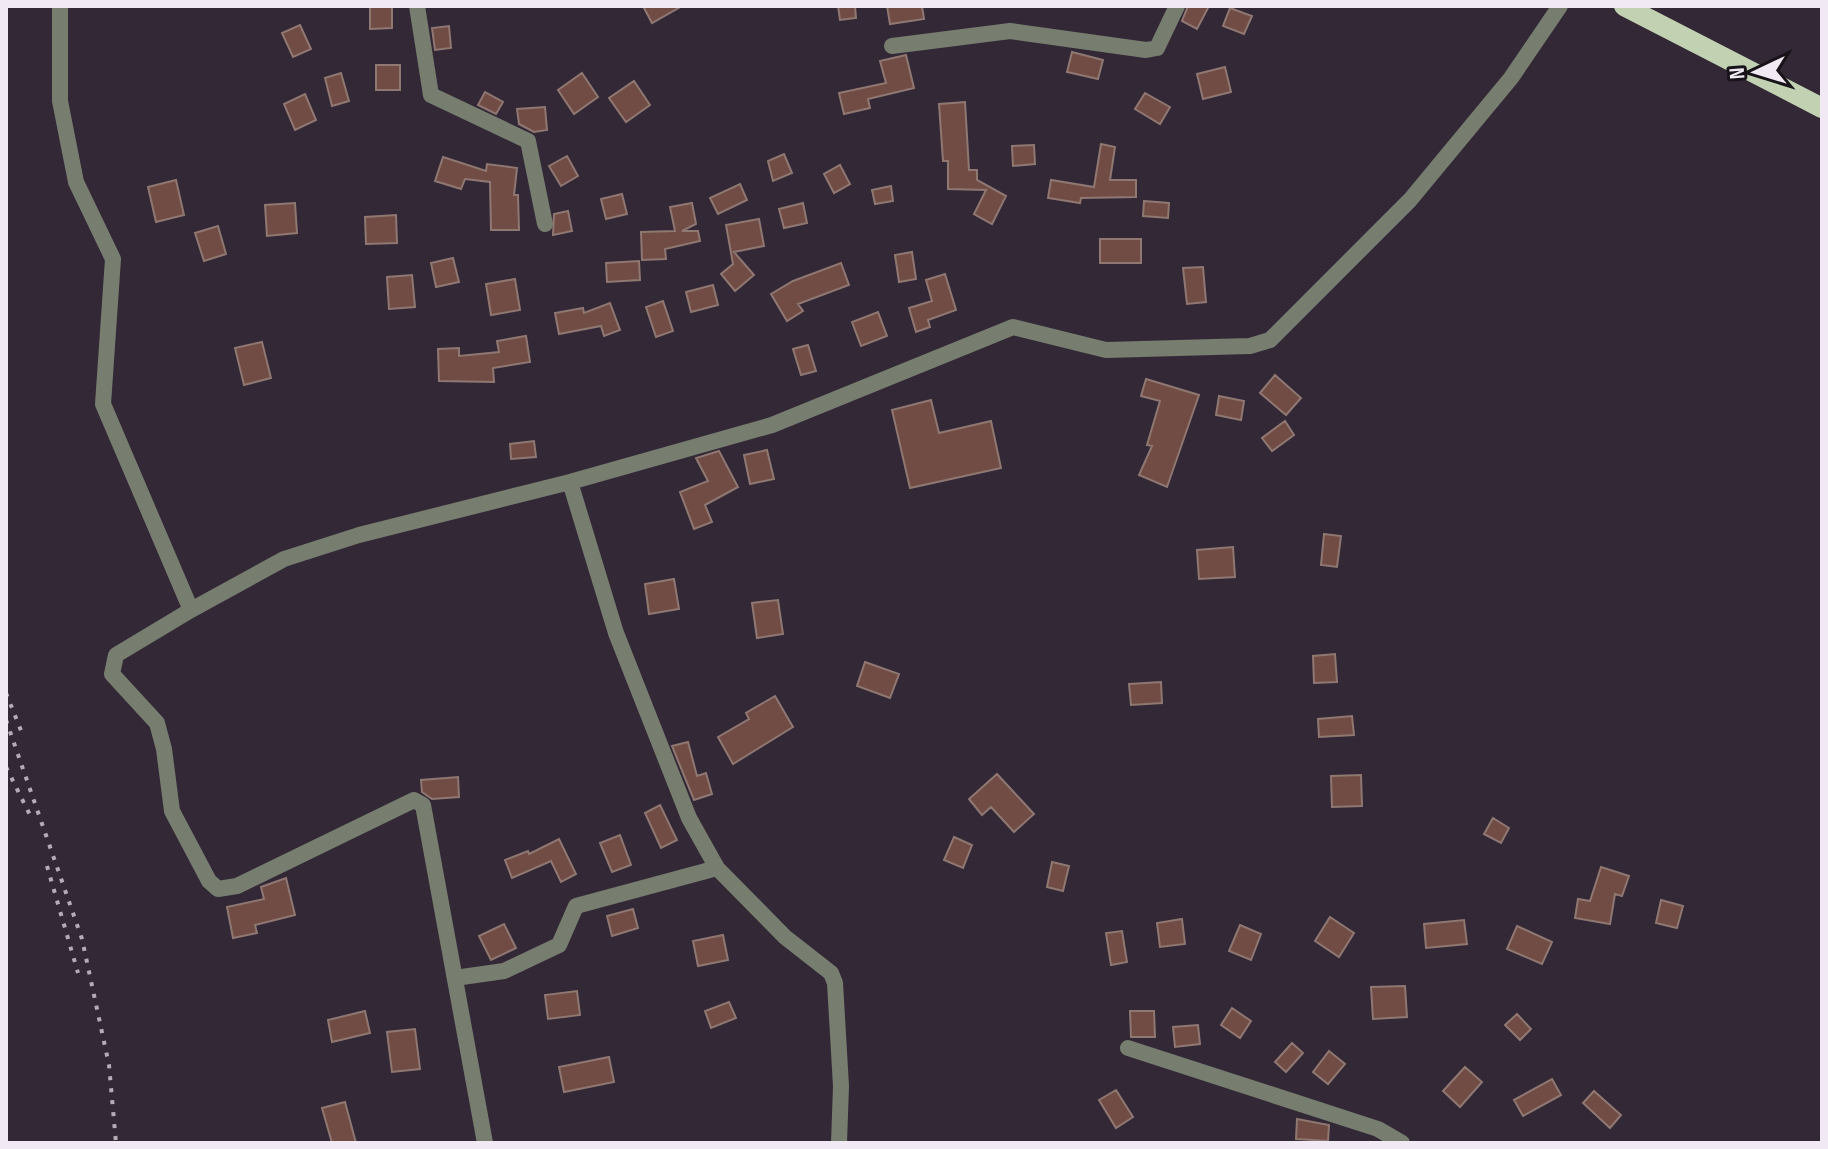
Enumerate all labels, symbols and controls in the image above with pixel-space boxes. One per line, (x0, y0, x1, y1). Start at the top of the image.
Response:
north arrow (1716, 32, 1796, 112)
text: N (1724, 66, 1751, 80)

